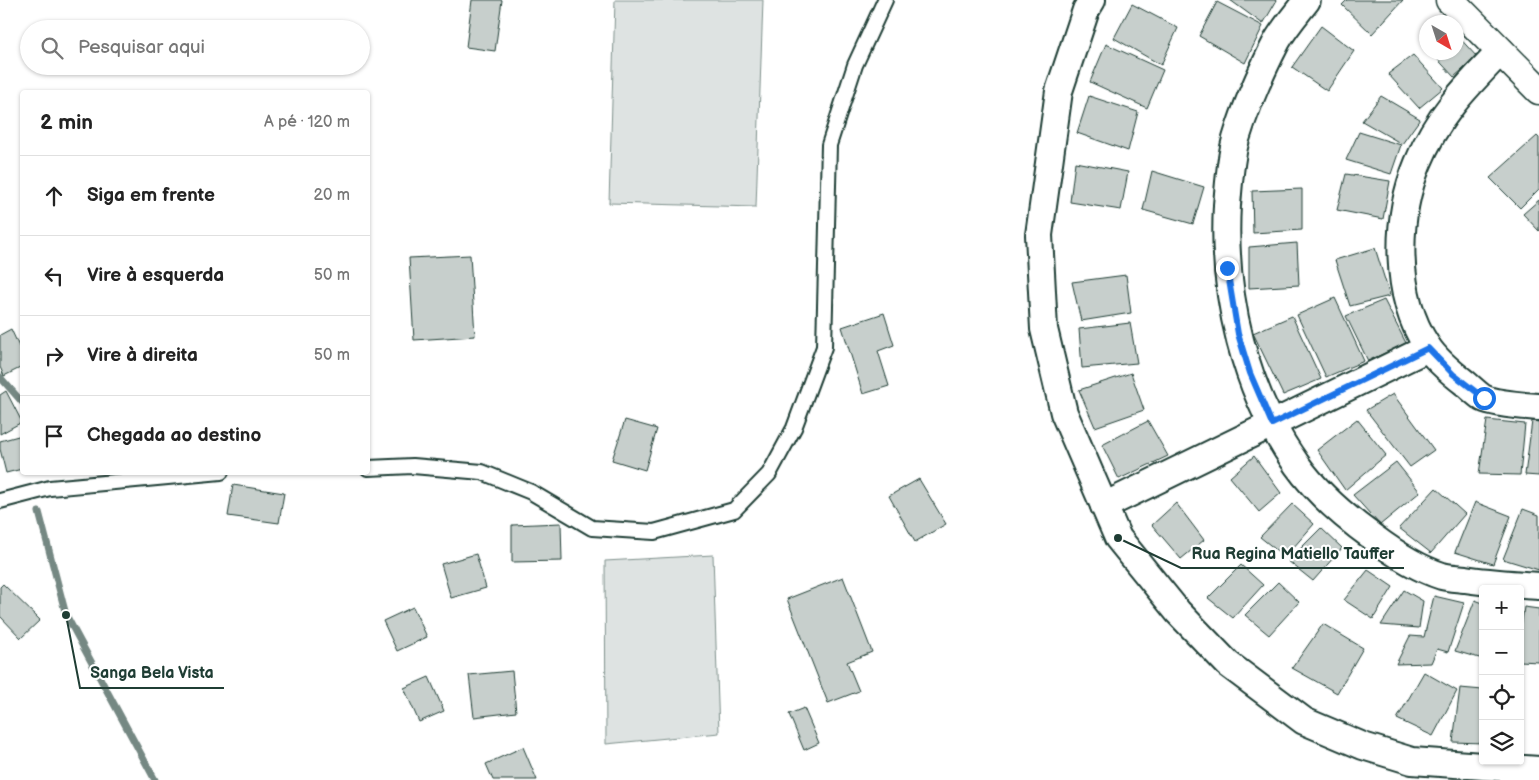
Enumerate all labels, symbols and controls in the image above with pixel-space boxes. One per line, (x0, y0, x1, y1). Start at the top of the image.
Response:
north arrow (1419, 15, 1464, 60)
search box (20, 20, 370, 75)
icon: search (38, 34, 66, 62)
text: Pesquisar aqui (78, 36, 205, 59)
text: 2 min (40, 110, 93, 135)
text: A pé · 120 m (264, 113, 350, 132)
icon: ahead (40, 182, 68, 210)
text: Siga em frente (87, 184, 215, 207)
text: 20 m (314, 186, 350, 205)
route end (1216, 257, 1239, 280)
icon: left (40, 262, 68, 290)
text: Vire à esquerda (87, 264, 224, 287)
text: 50 m (314, 266, 350, 285)
icon: right (40, 342, 68, 370)
text: Vire à direita (87, 344, 198, 367)
text: 50 m (314, 346, 350, 365)
route start (1473, 387, 1496, 410)
icon: arrive (40, 422, 68, 450)
text: Chegada ao destino (87, 424, 261, 447)
callout: Rua Regina Matiello Tauffer (1181, 537, 1404, 568)
text: Rua Regina Matiello Tauffer (1192, 545, 1395, 564)
map controls (1479, 585, 1524, 765)
button: + (1479, 585, 1524, 630)
button: − (1479, 630, 1524, 675)
callout: Sanga Bela Vista (80, 657, 224, 688)
text: Sanga Bela Vista (90, 664, 214, 683)
button: locate (1479, 675, 1524, 720)
button: layers (1479, 720, 1524, 765)

